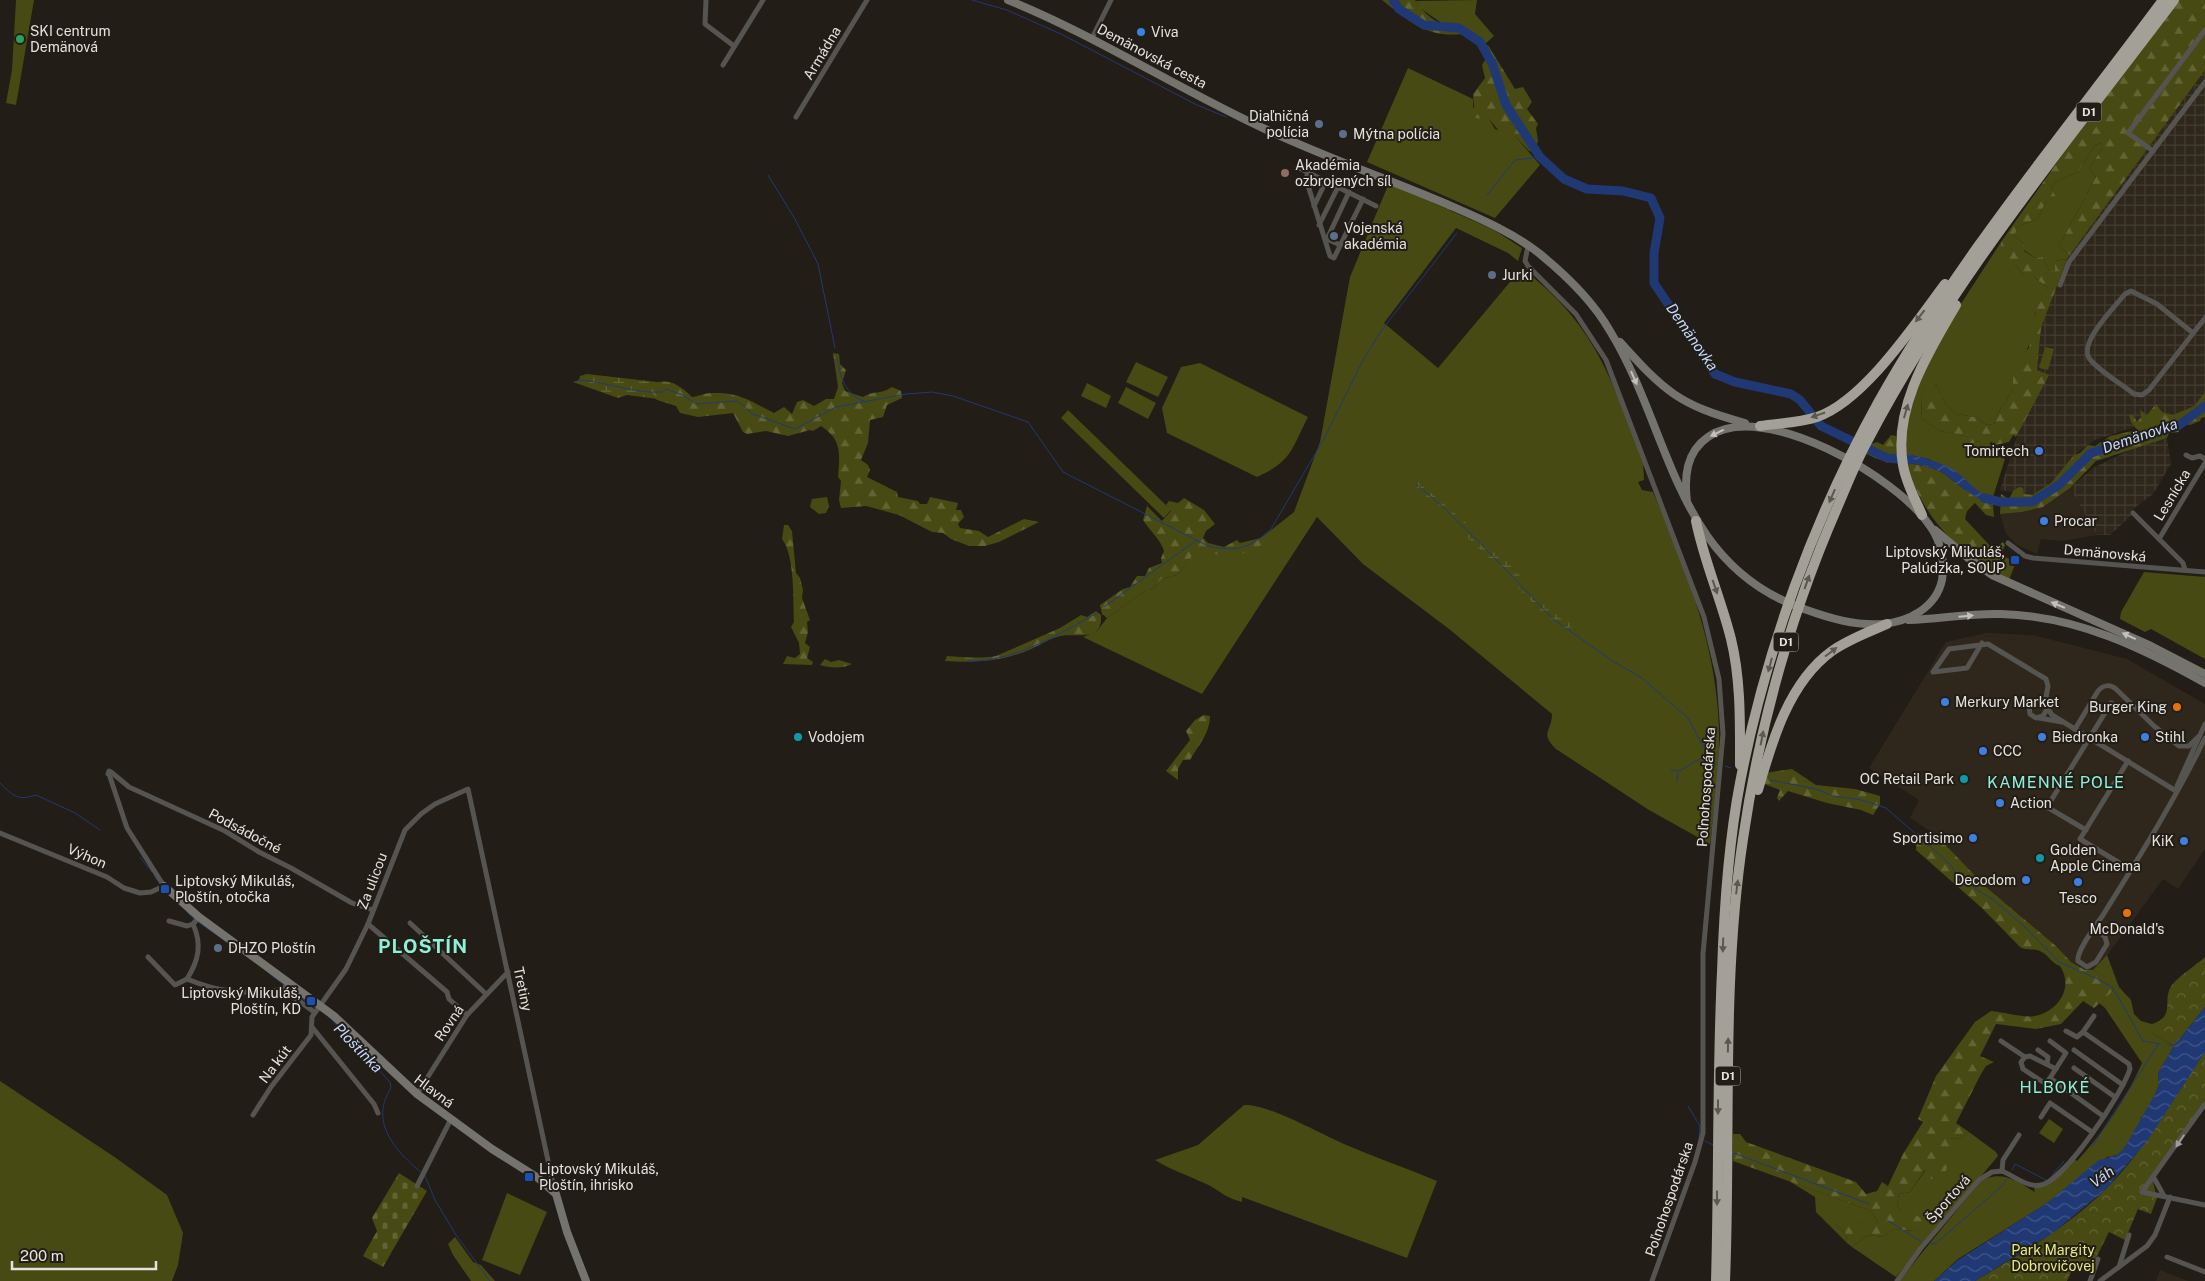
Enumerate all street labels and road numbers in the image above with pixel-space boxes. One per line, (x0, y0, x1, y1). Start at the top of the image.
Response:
street label: Demänovská cesta (1095, 20, 1209, 92)
street label: Armádna (800, 23, 844, 83)
road number: D1 (2076, 102, 2102, 121)
street label: Lesnícka (2150, 466, 2194, 524)
street label: Demänovská (2063, 541, 2147, 565)
road number: D1 (1774, 632, 1798, 652)
street label: Poľnohospodárska (1694, 726, 1718, 848)
street label: Podsádočné (206, 805, 284, 857)
street label: Výhon (65, 841, 109, 871)
street label: Za ulicou (354, 850, 390, 912)
street label: Tretiny (510, 965, 536, 1013)
street label: Rovná (431, 1002, 467, 1044)
street label: Na kút (256, 1042, 294, 1086)
road number: D1 (1716, 1066, 1740, 1086)
street label: Hlavná (411, 1071, 457, 1111)
street label: Poľnohospodárska (1642, 1140, 1696, 1258)
street label: Športová (1922, 1171, 1973, 1226)

